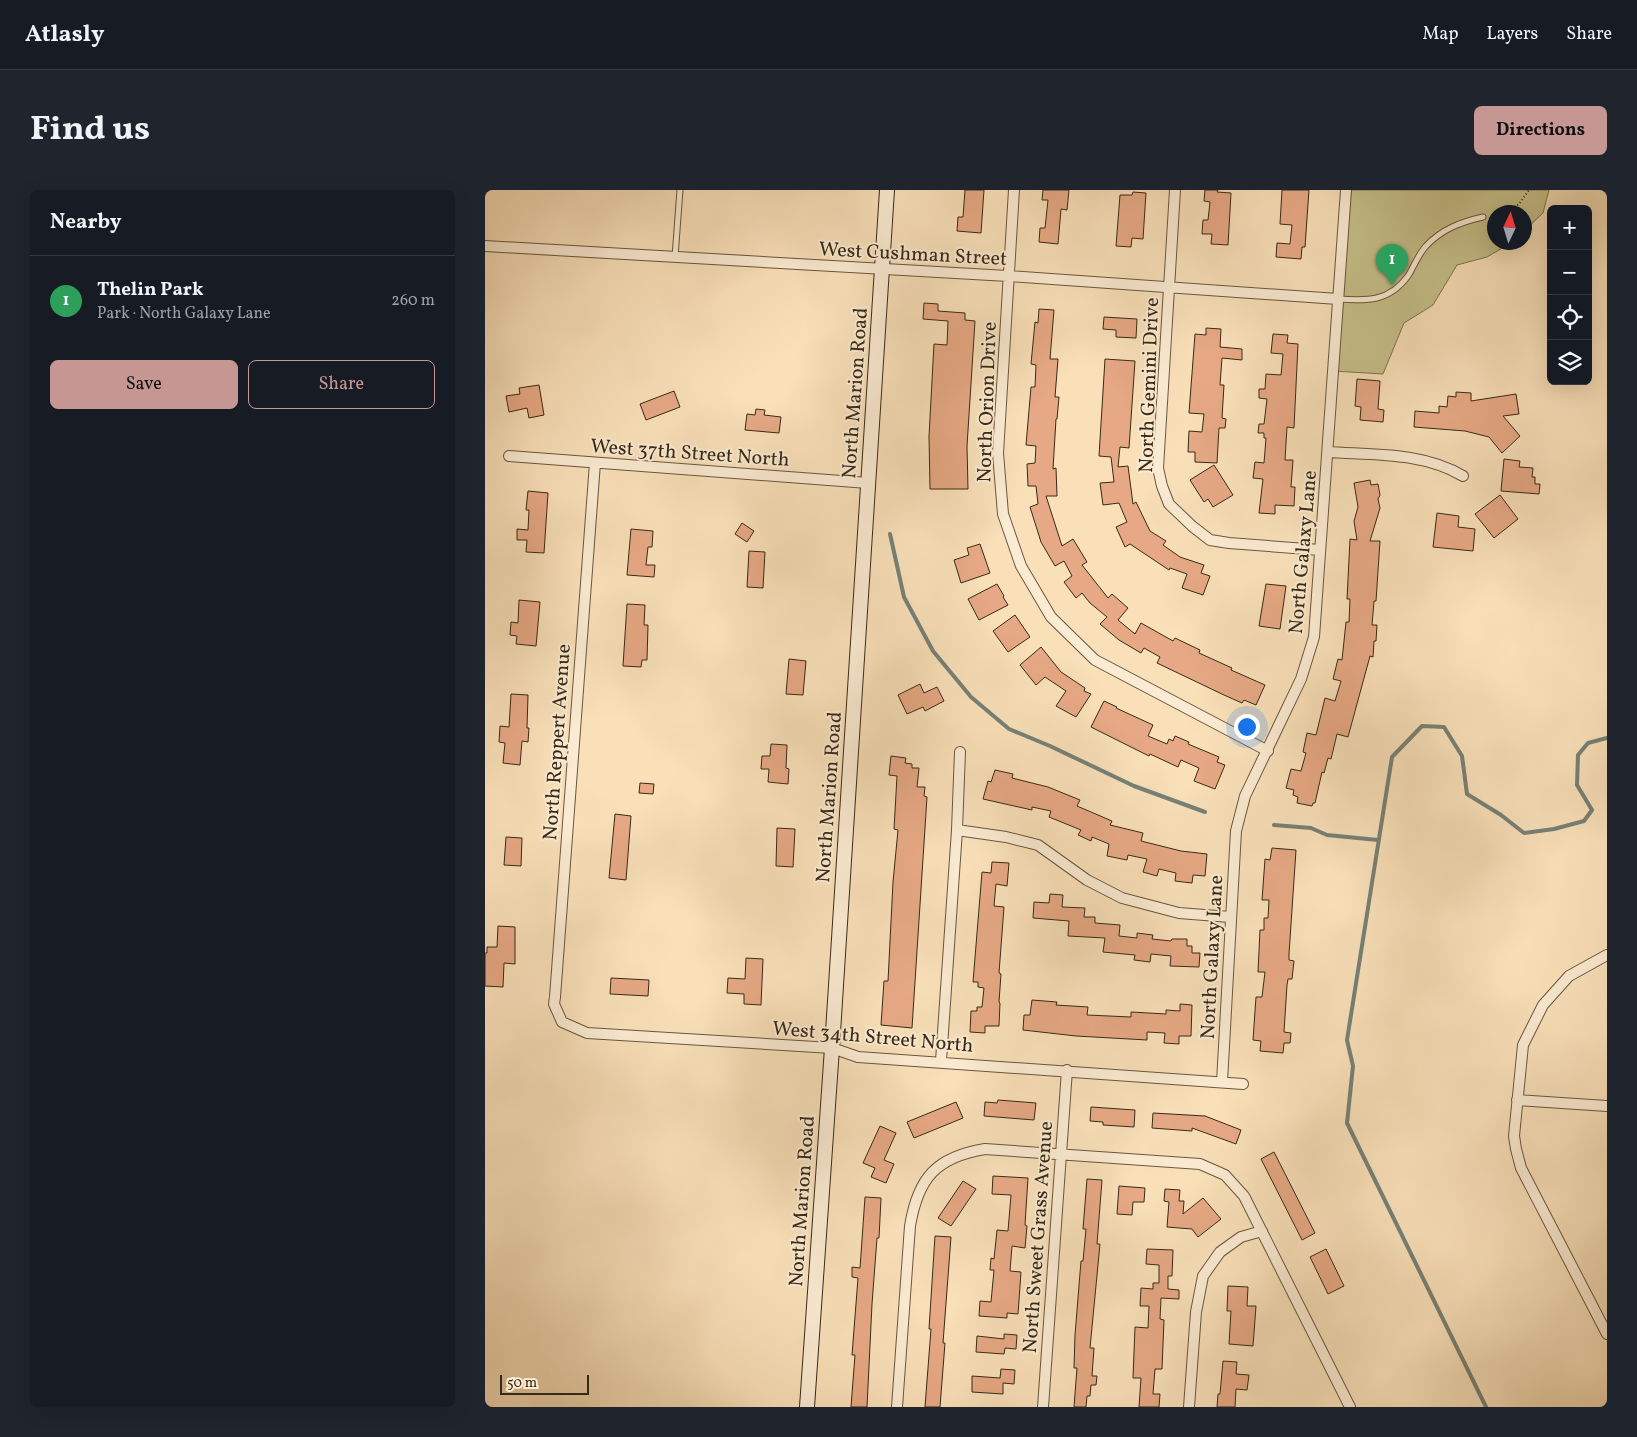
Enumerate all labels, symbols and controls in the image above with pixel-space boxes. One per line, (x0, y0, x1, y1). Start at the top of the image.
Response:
text: Atlasly (25, 18, 104, 52)
text: Map (1422, 22, 1458, 47)
text: Layers (1486, 22, 1538, 47)
text: Share (1566, 22, 1612, 47)
text: Find us (30, 106, 150, 154)
button: Directions (1474, 106, 1607, 155)
north arrow (1487, 205, 1532, 250)
map controls (1547, 205, 1592, 385)
button: + (1547, 205, 1592, 250)
text: Nearby (50, 208, 121, 237)
street label: West Cushman Street (818, 236, 1008, 274)
pin: 1 (1376, 244, 1408, 285)
button: − (1547, 250, 1592, 295)
text: Thelin Park (97, 277, 203, 303)
text: 1 (63, 290, 69, 312)
text: 260 m (391, 290, 435, 312)
button: locate (1547, 295, 1592, 340)
street label: North Gemini Drive (1133, 297, 1167, 473)
text: Park · North Galaxy Lane (97, 303, 271, 325)
street label: North Marion Road (836, 307, 876, 480)
street label: North Orion Drive (971, 321, 1005, 483)
button: layers (1547, 340, 1592, 385)
button: Save (50, 360, 238, 409)
button: Share (248, 360, 435, 409)
street label: West 37th Street North (589, 433, 790, 475)
street label: North Galaxy Lane (1283, 469, 1325, 635)
street label: North Reppert Avenue (537, 643, 579, 841)
street label: North Marion Road (810, 711, 850, 884)
your location (1234, 714, 1260, 740)
street label: North Galaxy Lane (1195, 874, 1231, 1040)
street label: West 34th Street North (771, 1015, 975, 1061)
street label: North Marion Road (783, 1115, 823, 1288)
street label: North Sweet Grass Avenue (1017, 1120, 1061, 1354)
scale bar (500, 1372, 589, 1395)
text: 50 m (507, 1374, 537, 1393)

